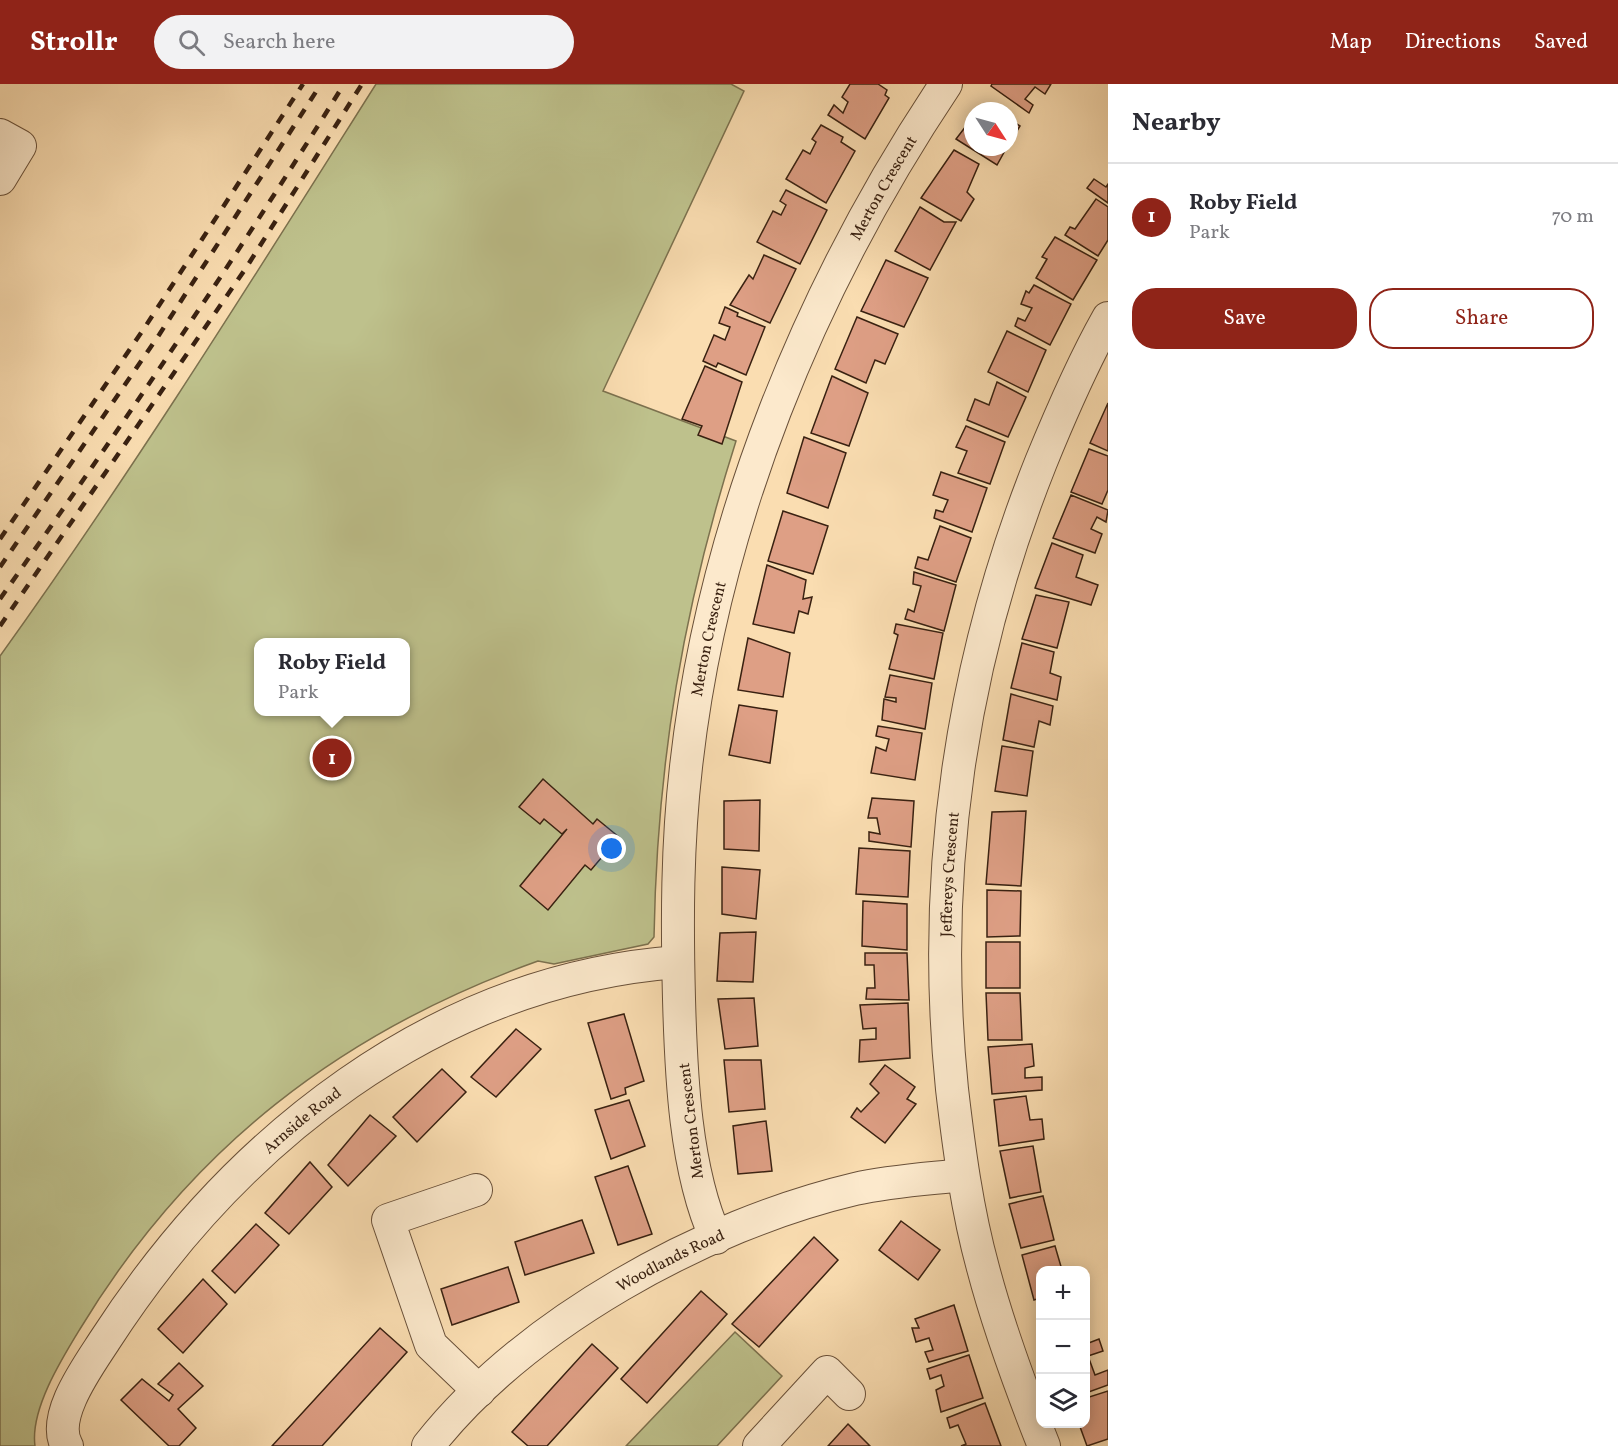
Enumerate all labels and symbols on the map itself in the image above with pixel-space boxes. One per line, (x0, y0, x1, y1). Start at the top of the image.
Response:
north arrow (964, 102, 1018, 156)
street label: Merton Crescent (846, 132, 923, 245)
street label: Merton Crescent (687, 579, 733, 698)
pin: 1 (312, 736, 352, 780)
street label: Jeffereys Crescent (936, 811, 966, 937)
your location (597, 834, 626, 863)
street label: Merton Crescent (674, 1061, 710, 1180)
street label: Arnside Road (259, 1083, 346, 1160)
street label: Woodlands Road (613, 1225, 728, 1298)

